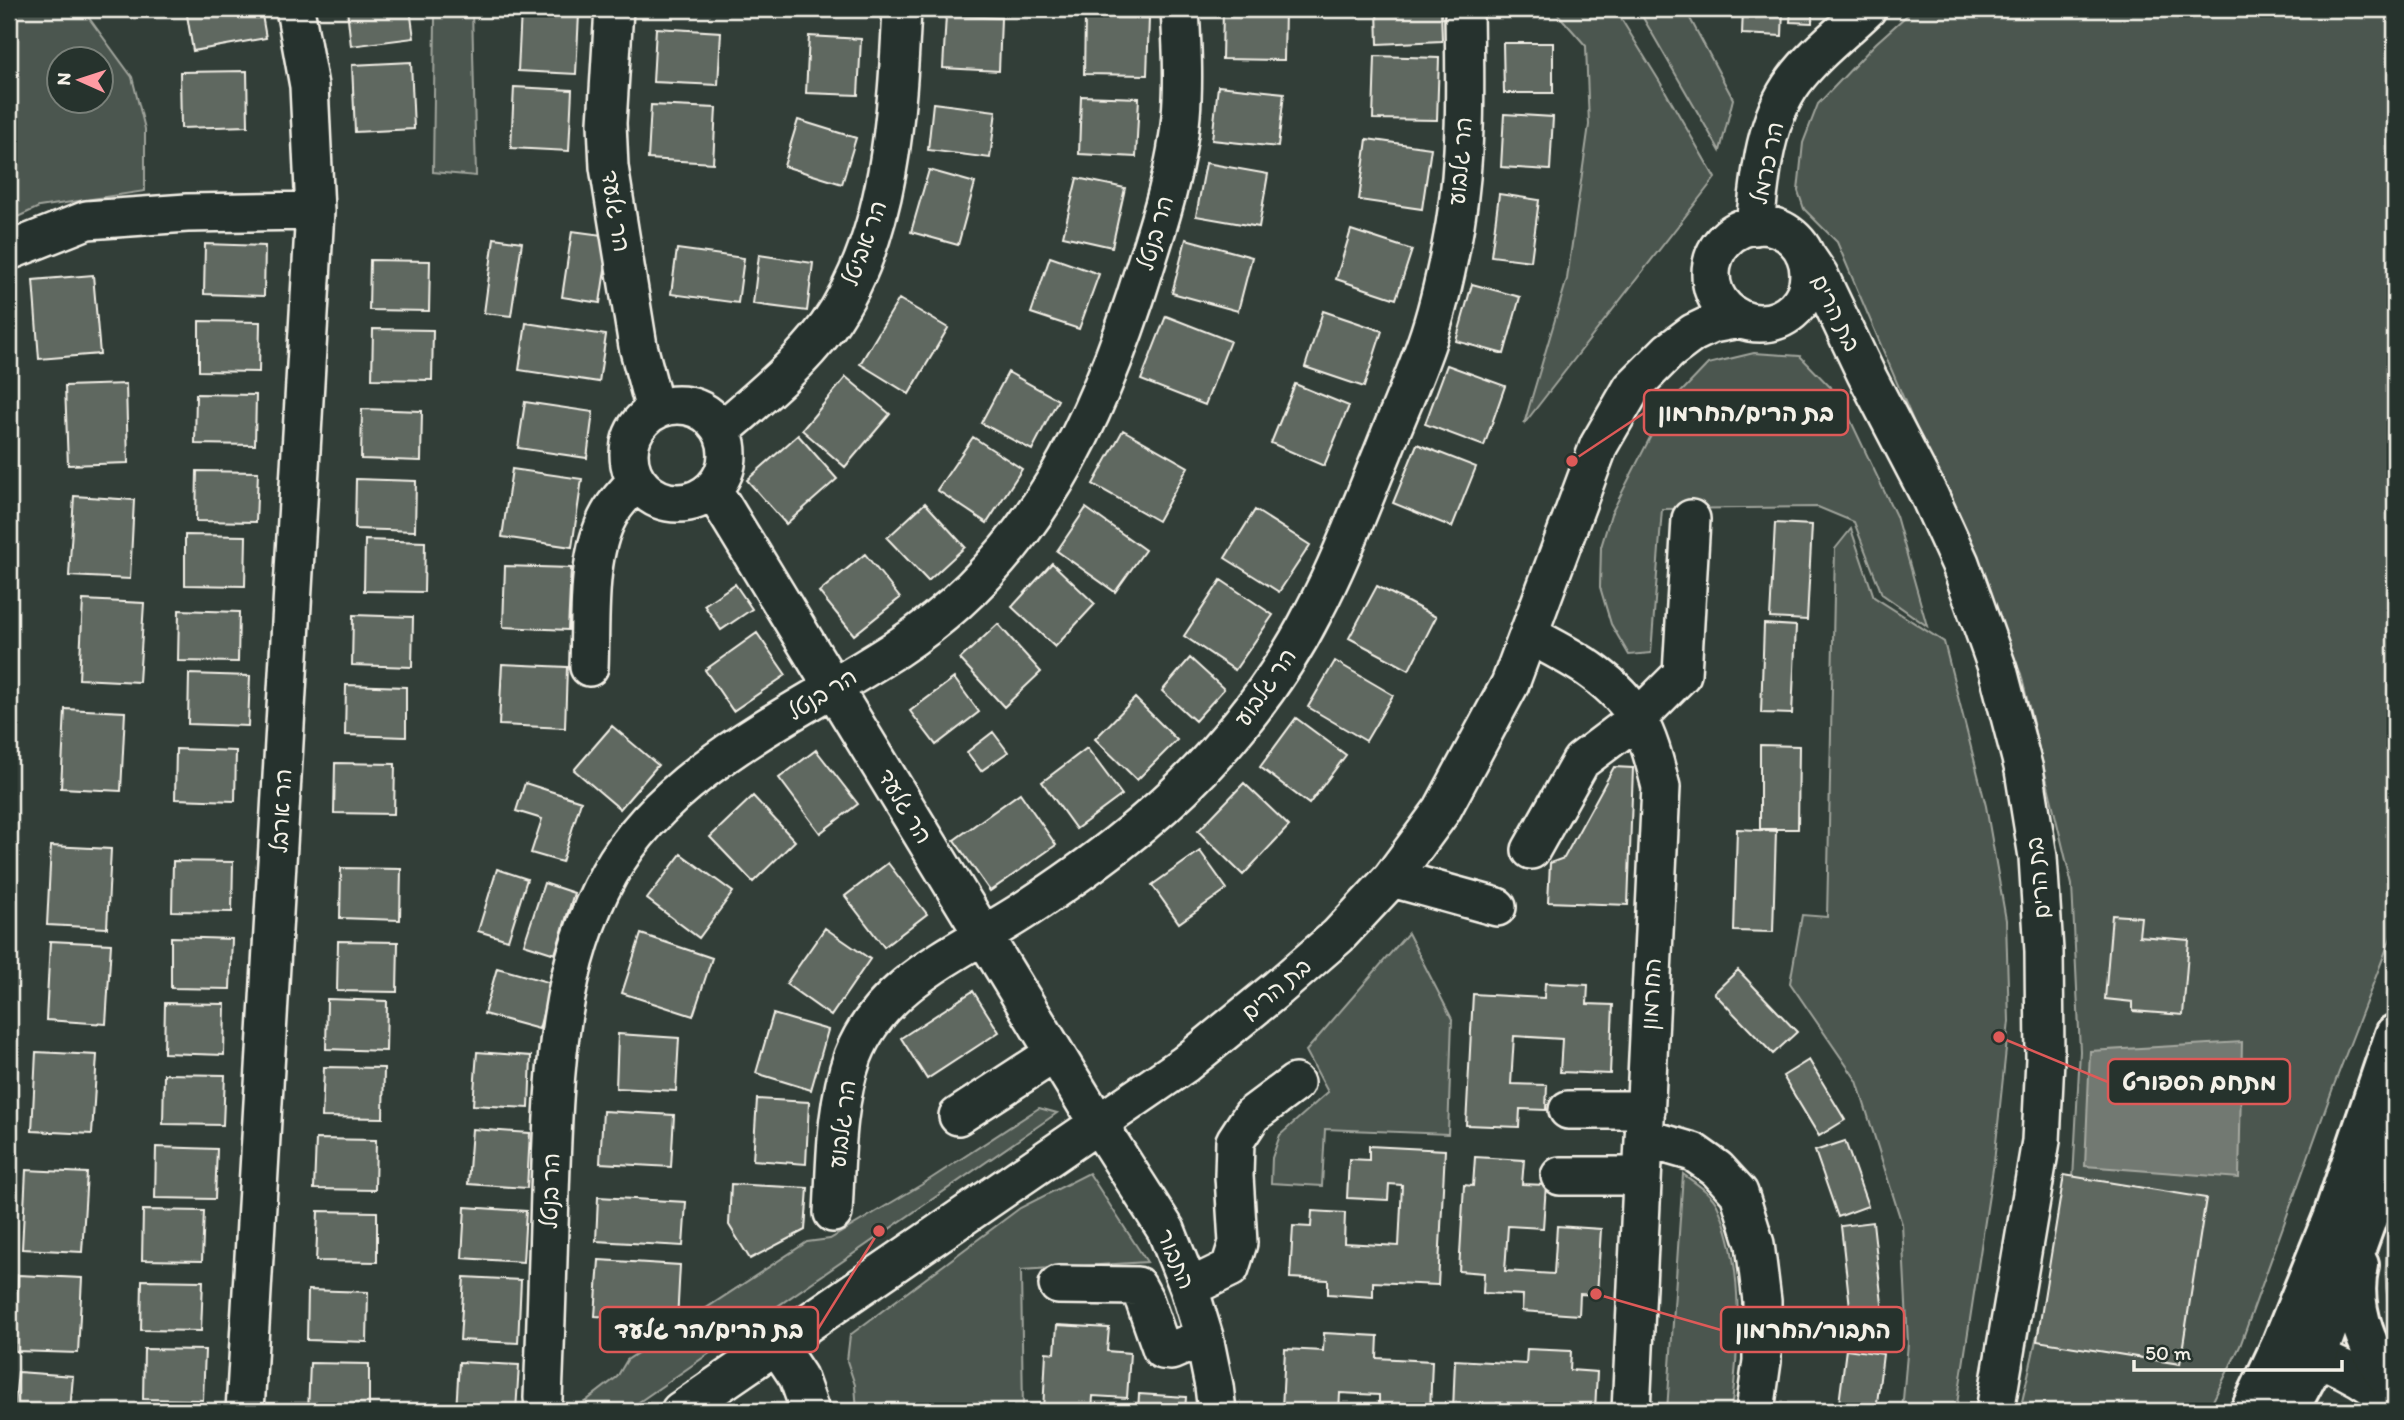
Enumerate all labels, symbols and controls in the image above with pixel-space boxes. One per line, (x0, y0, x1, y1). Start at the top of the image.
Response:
north arrow (46, 46, 116, 116)
text: N (52, 72, 75, 86)
street label: הר גלבוע (1442, 116, 1478, 206)
street label: הר כרמל (1745, 119, 1789, 207)
street label: הר גלעד (596, 168, 636, 254)
street label: הר בנטל (1131, 192, 1179, 274)
street label: הר אביטל (836, 196, 892, 290)
street label: בת הרים (1805, 270, 1867, 356)
callout: בת הרים/החרמון (1644, 390, 1848, 435)
text: בת הרים/החרמון (1658, 398, 1834, 428)
street label: הר גלבוע (1228, 643, 1302, 731)
street label: הר בנטל (782, 662, 862, 726)
street label: הר גלעד (872, 763, 938, 849)
street label: הר ארבל (265, 768, 297, 854)
street label: בת הרים (2020, 836, 2056, 920)
street label: בת הרים (1235, 952, 1317, 1026)
street label: החרמון (1635, 957, 1668, 1031)
callout: מתחם הספורט (2108, 1059, 2290, 1104)
text: מתחם הספורט (2122, 1067, 2276, 1096)
street label: הר גלבוע (823, 1078, 861, 1170)
street label: הר בנטל (535, 1152, 565, 1230)
street label: התבור (1151, 1225, 1201, 1293)
callout: בת הרים/הר גלעד (600, 1307, 818, 1352)
callout: התבור/החרמון (1721, 1307, 1904, 1352)
text: בת הרים/הר גלעד (614, 1315, 804, 1344)
text: התבור/החרמון (1735, 1315, 1891, 1345)
scale bar (2134, 1329, 2343, 1373)
text: 50 m (2145, 1340, 2192, 1365)

